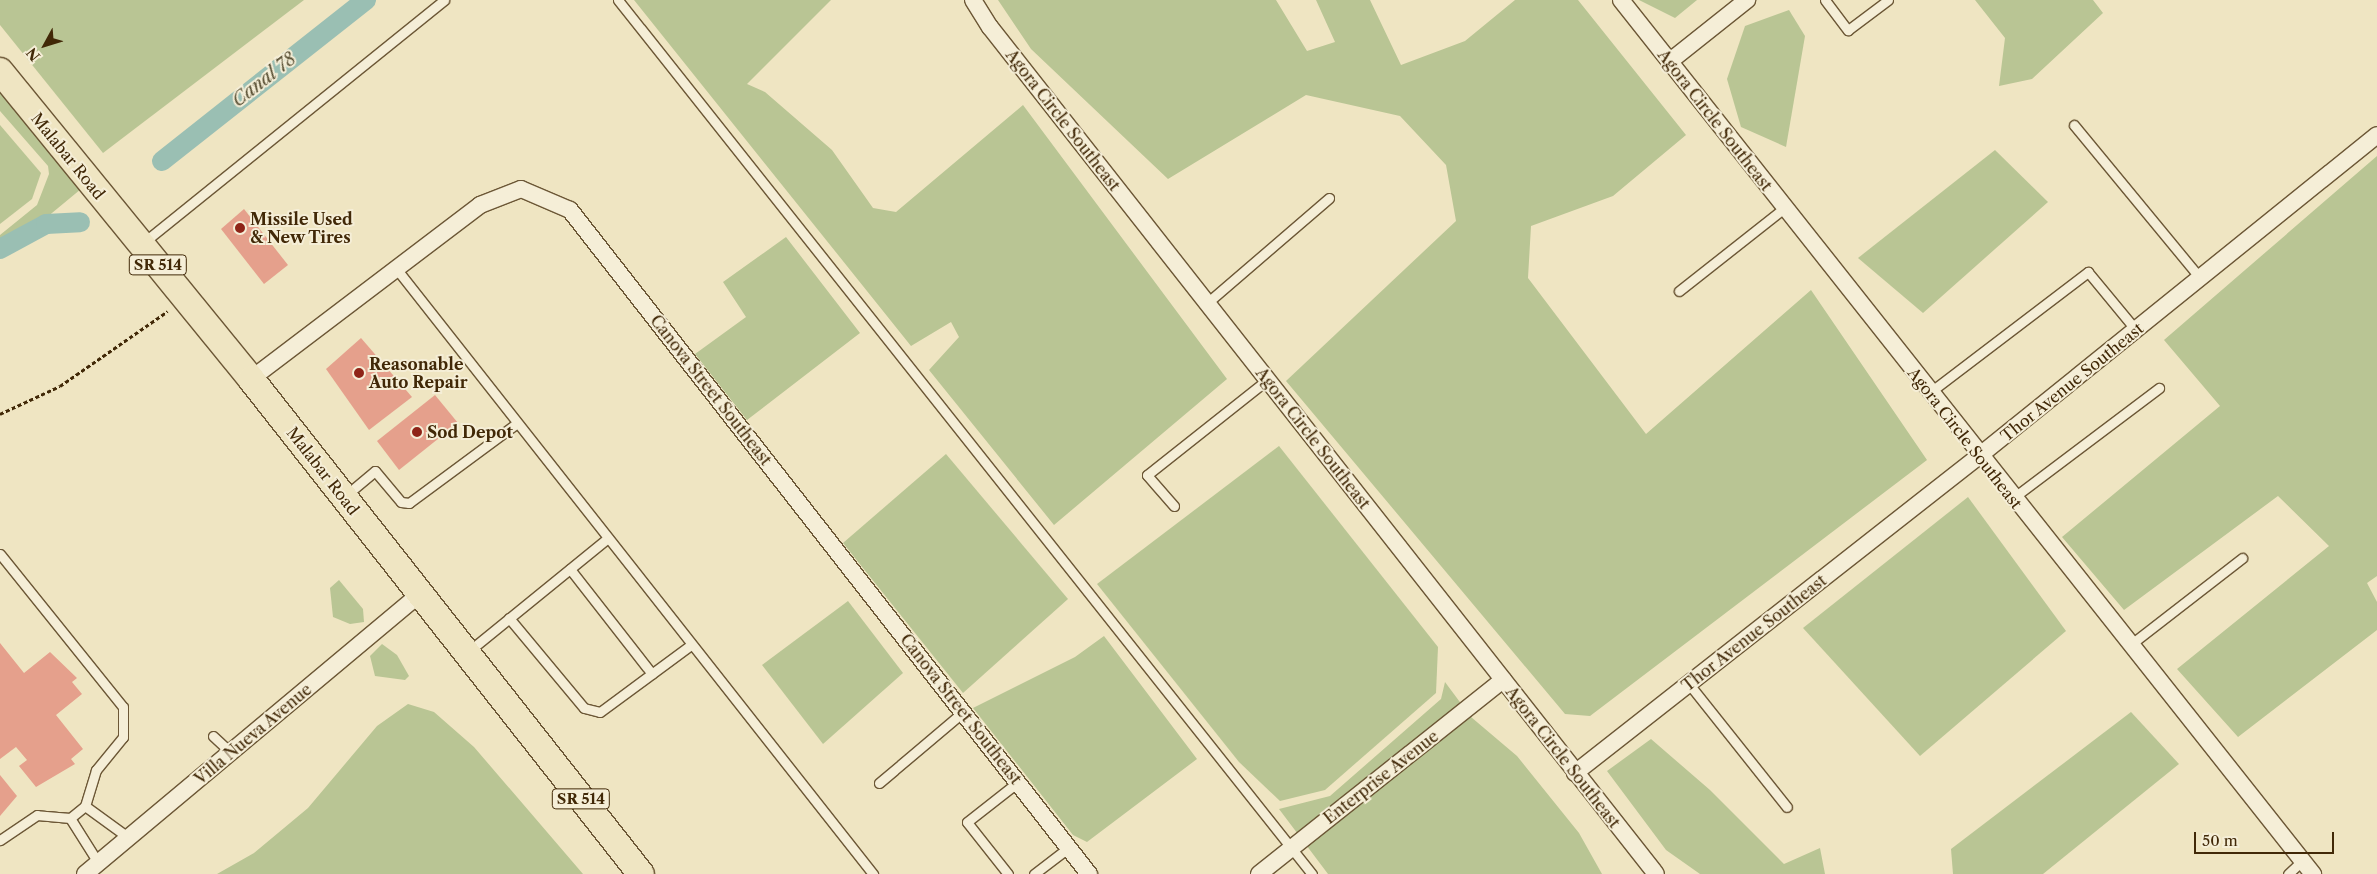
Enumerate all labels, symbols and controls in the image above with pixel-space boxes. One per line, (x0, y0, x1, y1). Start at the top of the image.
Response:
north arrow (20, 20, 70, 70)
text: N (23, 44, 44, 65)
street label: Agora Circle Southeast (1002, 45, 1124, 195)
street label: Agora Circle Southeast (1654, 45, 1776, 195)
water label: Canal 78 (228, 48, 300, 112)
street label: Malabar Road (27, 109, 109, 203)
place label: Missile Used & New Tires (250, 209, 353, 247)
marker: Missile Used & New Tires (234, 222, 246, 234)
road number: SR 514 (128, 252, 188, 278)
street label: Canova Street Southeast (646, 311, 776, 469)
street label: Thor Avenue Southeast (1996, 318, 2148, 446)
place label: Reasonable Auto Repair (369, 354, 468, 392)
street label: Agora Circle Southeast (1252, 363, 1374, 513)
street label: Agora Circle Southeast (1904, 363, 2026, 513)
marker: Reasonable Auto Repair (353, 367, 365, 379)
place label: Sod Depot (427, 422, 513, 442)
street label: Malabar Road (283, 423, 363, 519)
marker: Sod Depot (411, 426, 423, 438)
street label: Thor Avenue Southeast (1678, 570, 1830, 696)
street label: Canova Street Southeast (896, 630, 1026, 788)
street label: Villa Nueva Avenue (190, 679, 316, 789)
street label: Agora Circle Southeast (1502, 682, 1624, 832)
street label: Enterprise Avenue (1320, 726, 1442, 828)
road number: SR 514 (551, 786, 611, 812)
scale bar (2197, 822, 2337, 854)
text: 50 m (2202, 831, 2238, 850)

